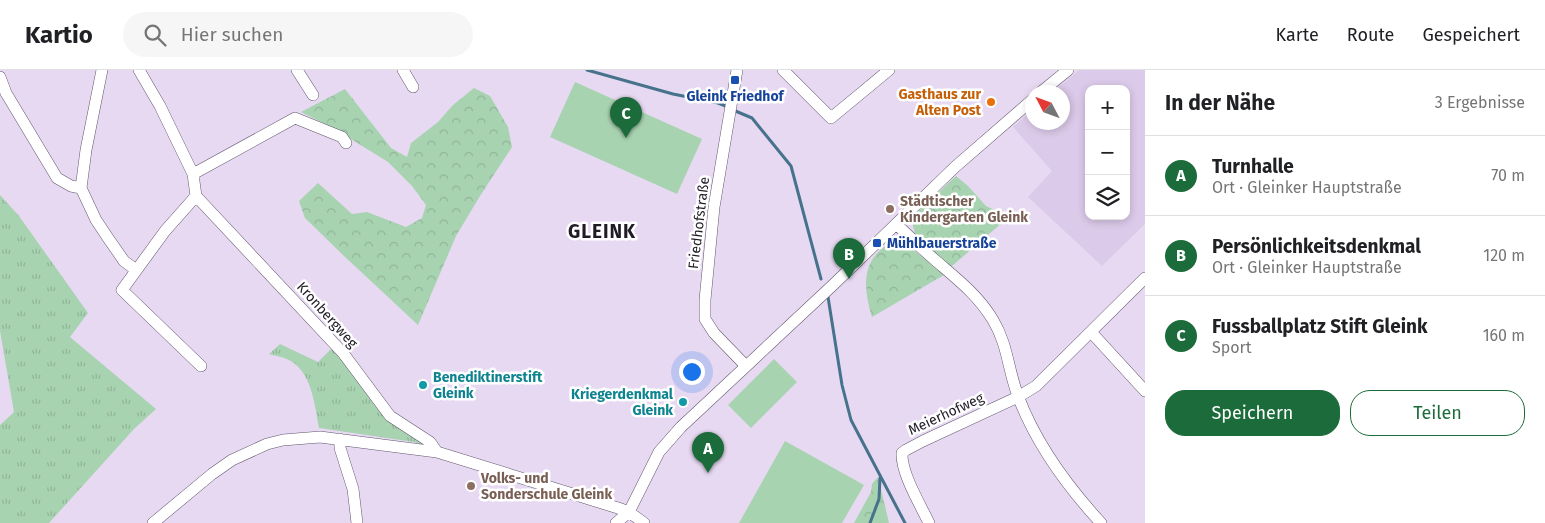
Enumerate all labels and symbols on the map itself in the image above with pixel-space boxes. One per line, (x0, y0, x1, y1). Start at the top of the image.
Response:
marker: Gleink Friedhof (729, 74, 741, 86)
north arrow (1025, 85, 1070, 130)
place label: Gasthaus zur Alten Post (899, 86, 982, 119)
place label: Gleink Friedhof (686, 88, 786, 105)
marker: Gasthaus zur Alten Post (985, 96, 997, 108)
pin: C (610, 97, 642, 138)
street label: Friedhofstraße (685, 176, 713, 270)
place label: Städtischer Kindergarten Gleink (900, 193, 1028, 226)
marker: Städtischer Kindergarten Gleink (884, 203, 896, 215)
district label: GLEINK (568, 220, 636, 243)
place label: Mühlbauerstraße (887, 235, 997, 252)
marker: Mühlbauerstraße (871, 237, 883, 249)
pin: B (833, 238, 865, 279)
street label: Kronbergweg (293, 278, 362, 352)
your location (679, 359, 705, 385)
place label: Benediktinerstift Gleink (433, 369, 543, 402)
marker: Benediktinerstift Gleink (417, 379, 429, 391)
place label: Kriegerdenkmal Gleink (571, 386, 674, 419)
street label: Meierhofweg (905, 389, 987, 439)
marker: Kriegerdenkmal Gleink (677, 396, 689, 408)
pin: A (692, 432, 724, 473)
place label: Volks- und Sonderschule Gleink (480, 470, 612, 503)
marker: Volks- und Sonderschule Gleink (465, 480, 477, 492)

